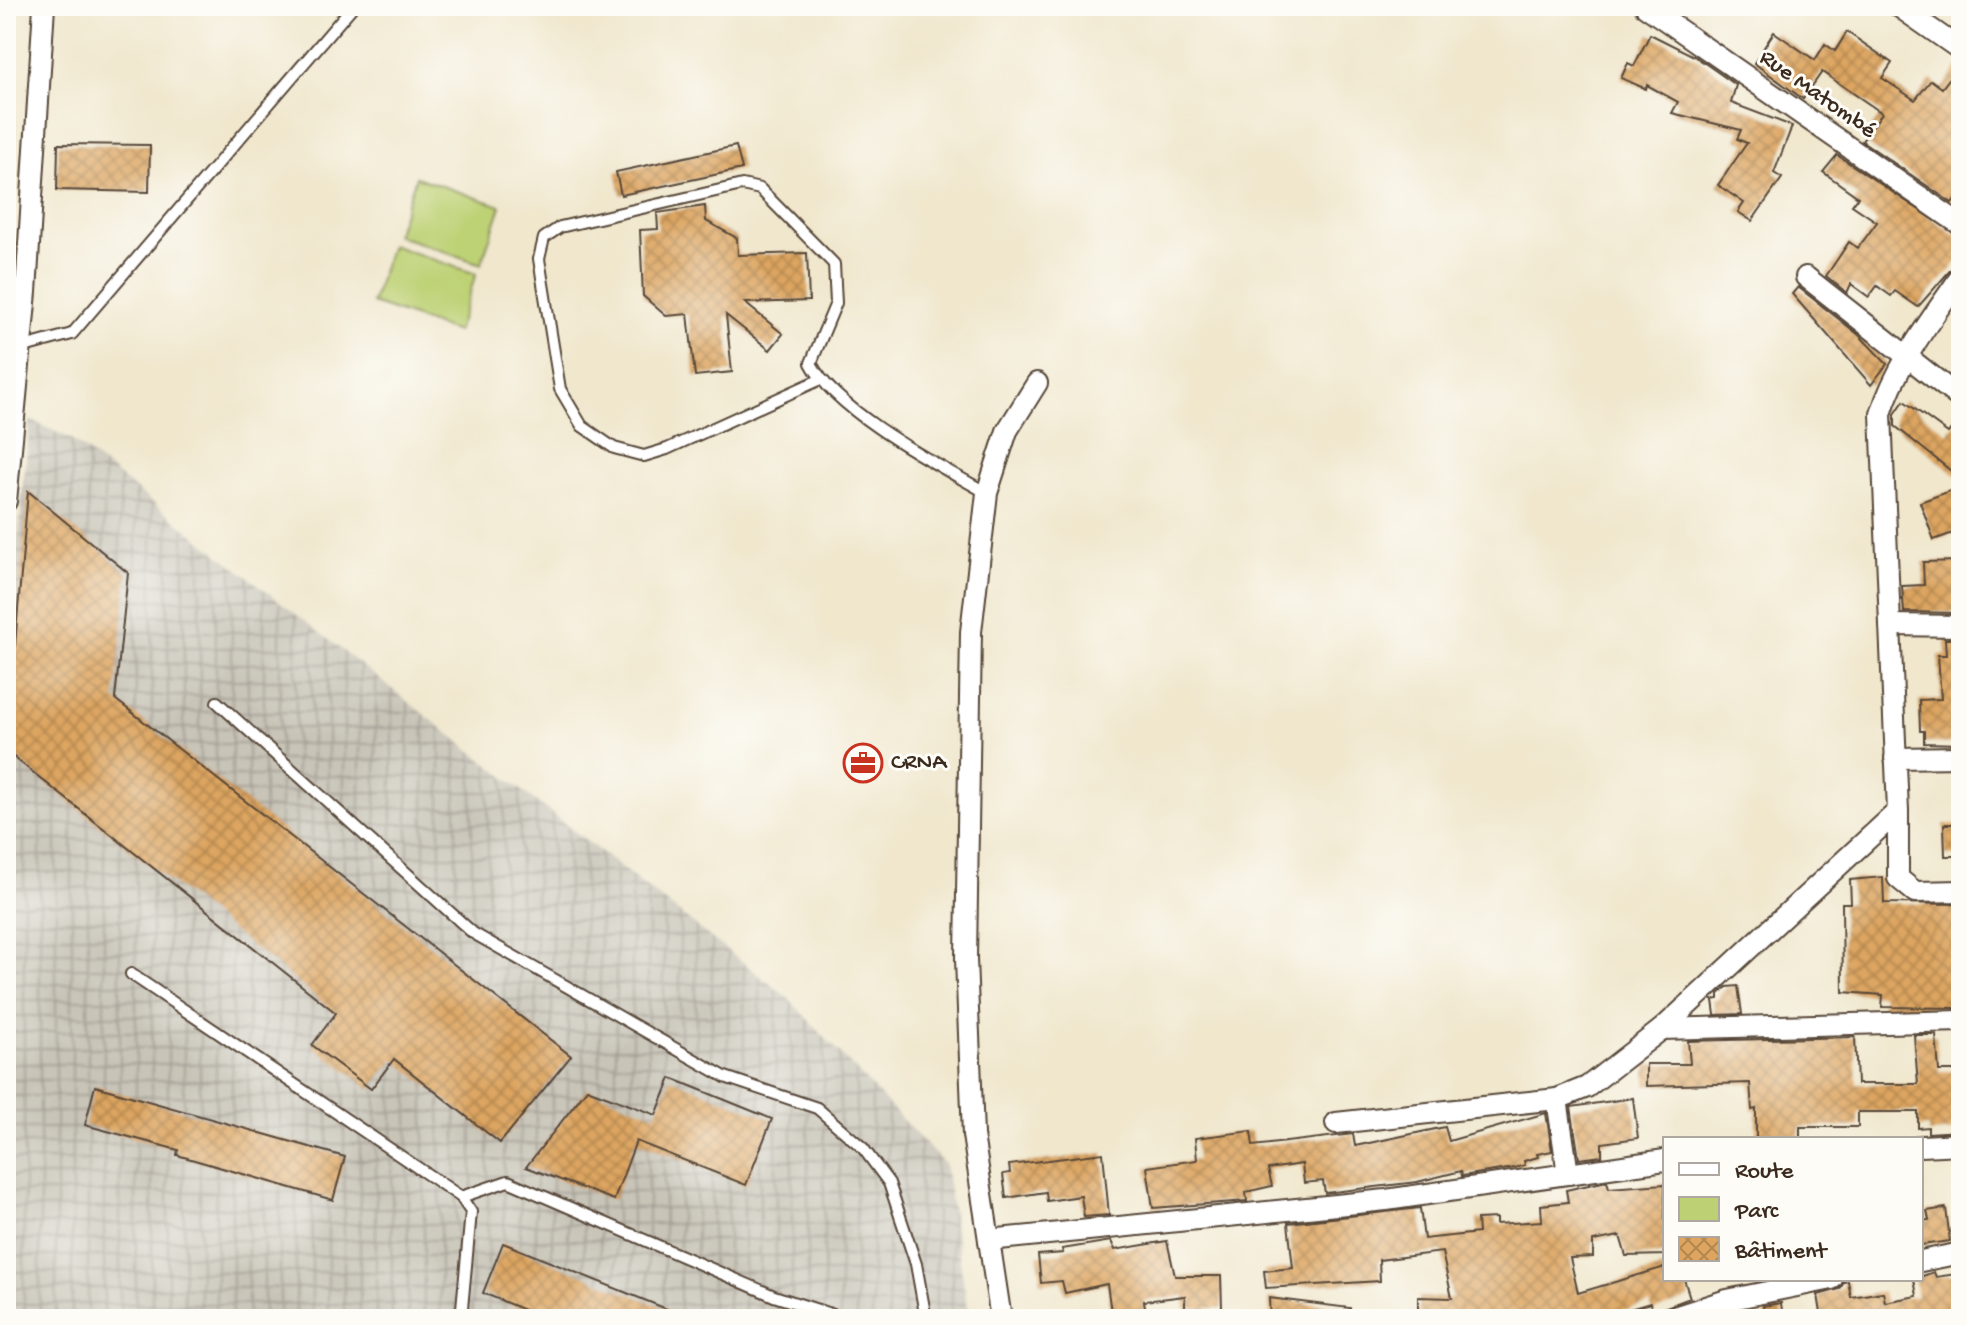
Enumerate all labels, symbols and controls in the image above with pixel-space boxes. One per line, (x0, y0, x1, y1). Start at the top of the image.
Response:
street label: Rue Matombé (1753, 44, 1882, 146)
office icon: CRNA (842, 742, 884, 784)
place label: CRNA (891, 749, 948, 778)
legend (1663, 1137, 1923, 1281)
text: Route (1735, 1158, 1794, 1187)
text: Parc (1734, 1198, 1779, 1227)
text: Bâtiment (1734, 1238, 1828, 1267)

